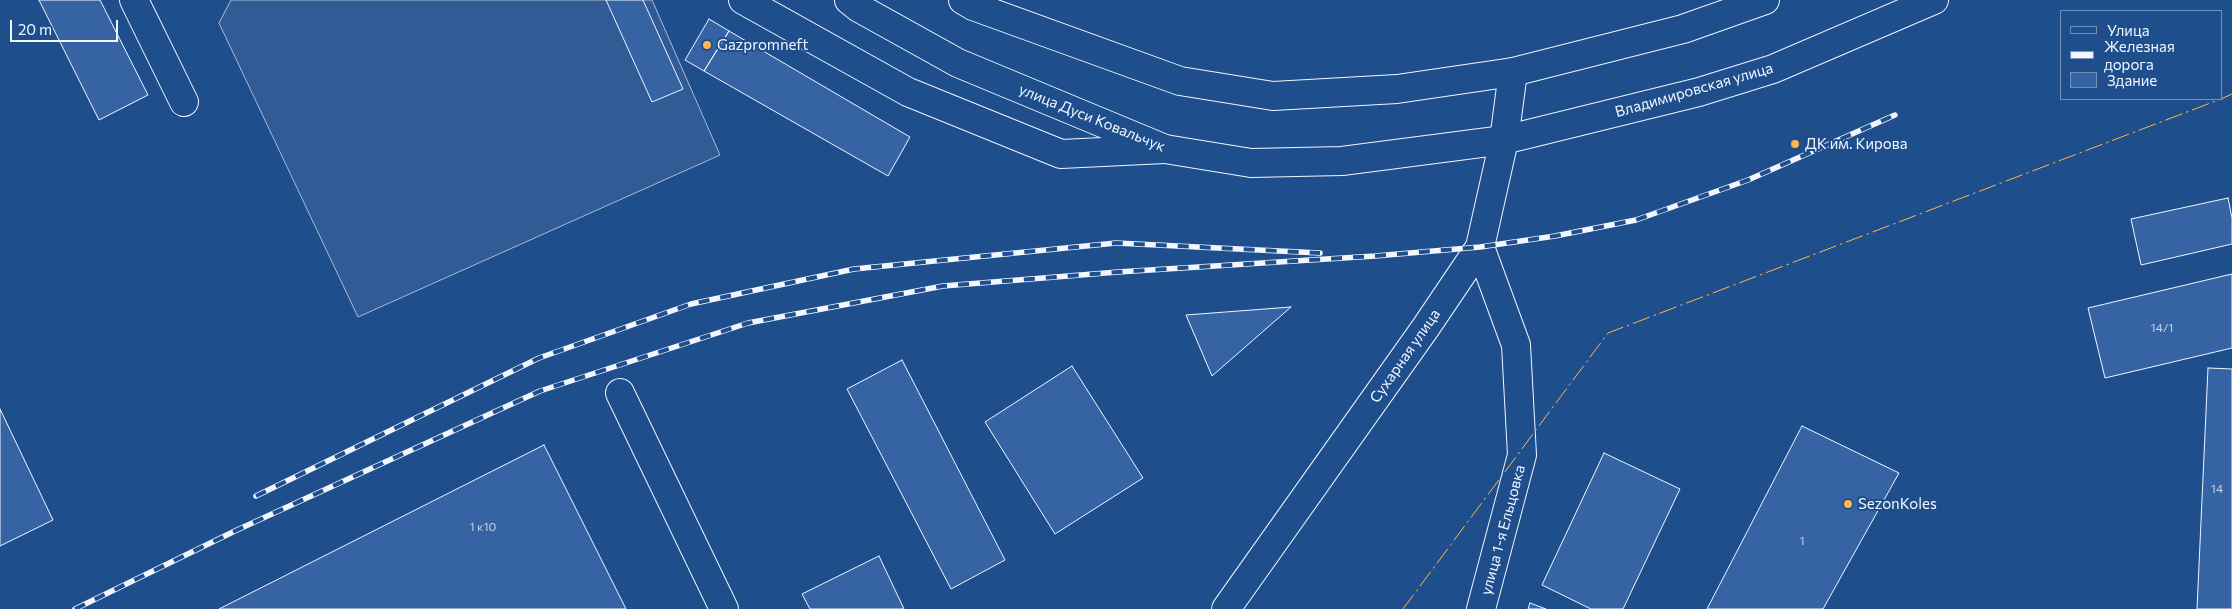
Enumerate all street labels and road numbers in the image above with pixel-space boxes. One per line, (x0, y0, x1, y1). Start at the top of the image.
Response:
street label: Владимировская улица (1613, 59, 1775, 121)
street label: улица Дуси Ковальчук (1016, 80, 1168, 156)
street label: Сухарная улица (1366, 306, 1444, 406)
street label: улица 1-я Ельцовка (1477, 463, 1529, 597)

